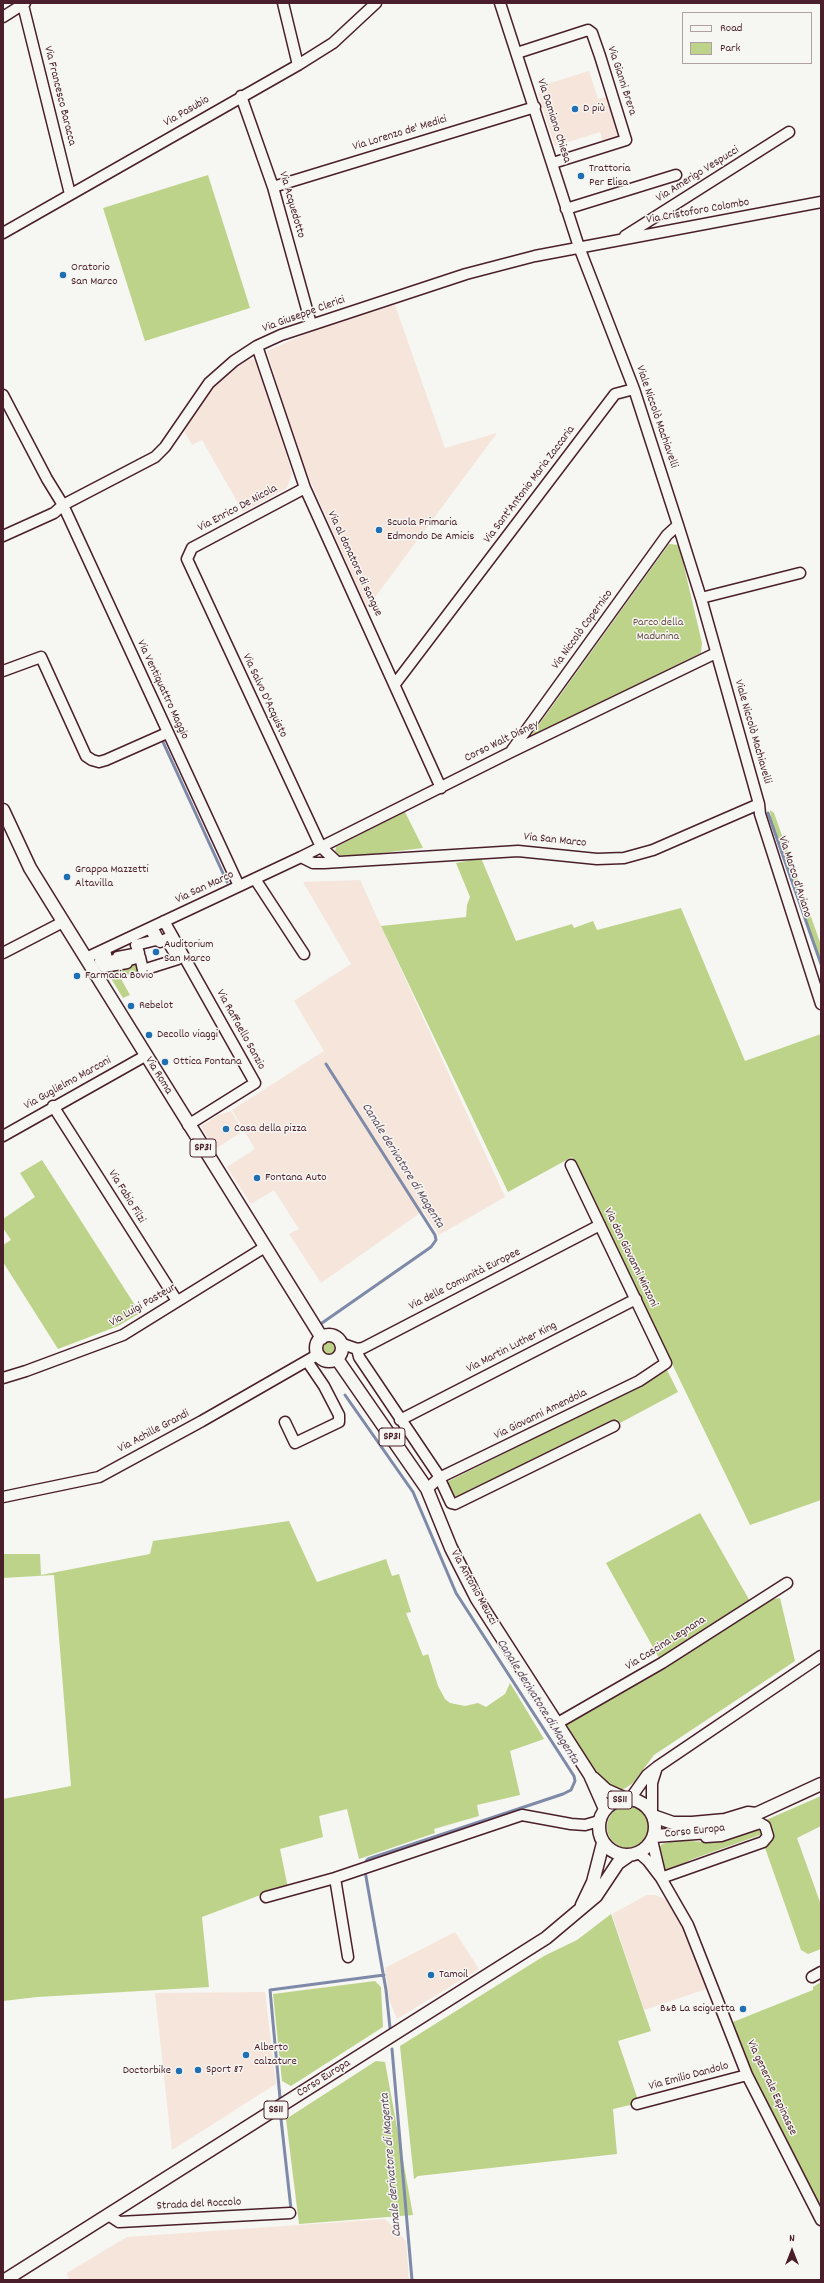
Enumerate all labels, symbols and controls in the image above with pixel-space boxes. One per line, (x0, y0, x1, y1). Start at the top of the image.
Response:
legend (682, 12, 812, 64)
text: Road (720, 20, 742, 37)
text: Park (720, 40, 740, 57)
street label: Via Francesco Baracca (40, 45, 78, 147)
street label: Via Gianni Brera (603, 45, 639, 117)
street label: Via Damiano Chiesa (533, 77, 573, 165)
street label: Via Pasubio (162, 93, 212, 131)
place label: D più (583, 102, 605, 116)
marker: D più (570, 104, 580, 114)
street label: Via Lorenzo de' Medici (351, 113, 449, 155)
street label: Via Amerigo Vespucci (654, 144, 742, 206)
place label: Trattoria Per Elisa (589, 162, 630, 190)
street label: Via Acquedotto (275, 170, 307, 240)
marker: Trattoria Per Elisa (576, 171, 586, 181)
street label: Via Cristoforo Colombo (645, 196, 751, 228)
place label: Oratorio San Marco (71, 261, 117, 289)
marker: Oratorio San Marco (58, 270, 68, 280)
street label: Via Giuseppe Clerici (261, 293, 347, 337)
street label: Viale Niccolò Machiavelli (632, 364, 680, 470)
street label: Via Sant'Antonio Maria Zaccaria (481, 423, 579, 547)
street label: Via Enrico De Nicola (196, 482, 280, 536)
street label: Via al donatore di sangue (323, 509, 385, 619)
place label: Scuola Primaria Edmondo De Amicis (387, 516, 474, 544)
marker: Scuola Primaria Edmondo De Amicis (374, 525, 384, 535)
street label: Via Niccolò Copernico (549, 587, 617, 673)
park label: Parco della Madunina (633, 616, 683, 644)
street label: Via Ventiquattro Maggio (133, 638, 191, 742)
street label: Via Salvo D'Acquisto (238, 652, 290, 740)
street label: Viale Niccolò Machiavelli (730, 678, 774, 786)
street label: Corso Walt Disney (463, 718, 541, 766)
street label: Via San Marco (523, 831, 587, 851)
street label: Via Marco d'Aviano (774, 835, 814, 919)
place label: Grappa Mazzetti Altavilla (75, 863, 149, 891)
street label: Via San Marco (173, 868, 237, 908)
marker: Grappa Mazzetti Altavilla (62, 872, 72, 882)
place label: Auditorium San Marco (164, 938, 213, 966)
marker: Auditorium San Marco (151, 947, 161, 957)
place label: Farmacia Bovio (85, 969, 153, 983)
marker: Farmacia Bovio (72, 971, 82, 981)
street label: Via Raffaello Sanzio (212, 987, 268, 1073)
place label: Rebelot (139, 999, 173, 1013)
marker: Rebelot (126, 1001, 136, 1011)
place label: Decollo viaggi (157, 1028, 218, 1042)
marker: Decollo viaggi (144, 1030, 154, 1040)
street label: Via Guglielmo Marconi (22, 1054, 114, 1114)
street label: Via Roma (141, 1055, 175, 1097)
place label: Ottica Fontana (173, 1055, 242, 1069)
marker: Ottica Fontana (160, 1057, 170, 1067)
water label: Canale derivatore di Magenta (357, 1101, 447, 1231)
place label: Casa della pizza (234, 1122, 306, 1136)
marker: Casa della pizza (221, 1124, 231, 1134)
road number: SP31 (190, 1139, 216, 1157)
street label: Via Fabio Filzi (104, 1168, 148, 1226)
place label: Fontana Auto (265, 1171, 327, 1185)
marker: Fontana Auto (252, 1173, 262, 1183)
street label: Via don Giovanni Minzoni (600, 1206, 660, 1310)
street label: Via delle Comunità Europee (407, 1246, 523, 1314)
street label: Via Luigi Pasteur (107, 1281, 179, 1331)
street label: Via Martin Luther King (464, 1319, 560, 1377)
street label: Via Giovanni Amendola (492, 1386, 590, 1444)
street label: Via Achille Grandi (116, 1407, 192, 1457)
road number: SP31 (379, 1428, 405, 1446)
street label: Via Antonio Meucci (446, 1548, 500, 1628)
street label: Via Cascina Legnana (623, 1614, 709, 1674)
water label: Canale derivatore di Magenta (492, 1637, 582, 1767)
road number: SS11 (608, 1791, 632, 1809)
street label: Corso Europa (664, 1822, 726, 1842)
place label: Tamoil (439, 1968, 468, 1982)
marker: Tamoil (426, 1970, 436, 1980)
place label: B&B La sciguetta (660, 2002, 735, 2016)
marker: B&B La sciguetta (738, 2004, 748, 2014)
street label: Via generale Espinasse (743, 2038, 799, 2138)
place label: Alberto calzature (254, 2041, 297, 2069)
marker: Alberto calzature (241, 2050, 251, 2060)
street label: Corso Europa (295, 2057, 353, 2101)
street label: Via Emilio Dandolo (648, 2059, 730, 2095)
place label: Sport 87 (206, 2063, 243, 2077)
place label: Doctorbike (123, 2064, 171, 2078)
marker: Sport 87 (193, 2065, 203, 2075)
marker: Doctorbike (174, 2066, 184, 2076)
water label: Canale derivatore di Magenta (378, 2092, 406, 2238)
road number: SS11 (264, 2101, 288, 2119)
street label: Strada del Roccolo (156, 2196, 242, 2214)
north arrow (772, 2231, 812, 2271)
text: N (789, 2231, 795, 2247)

